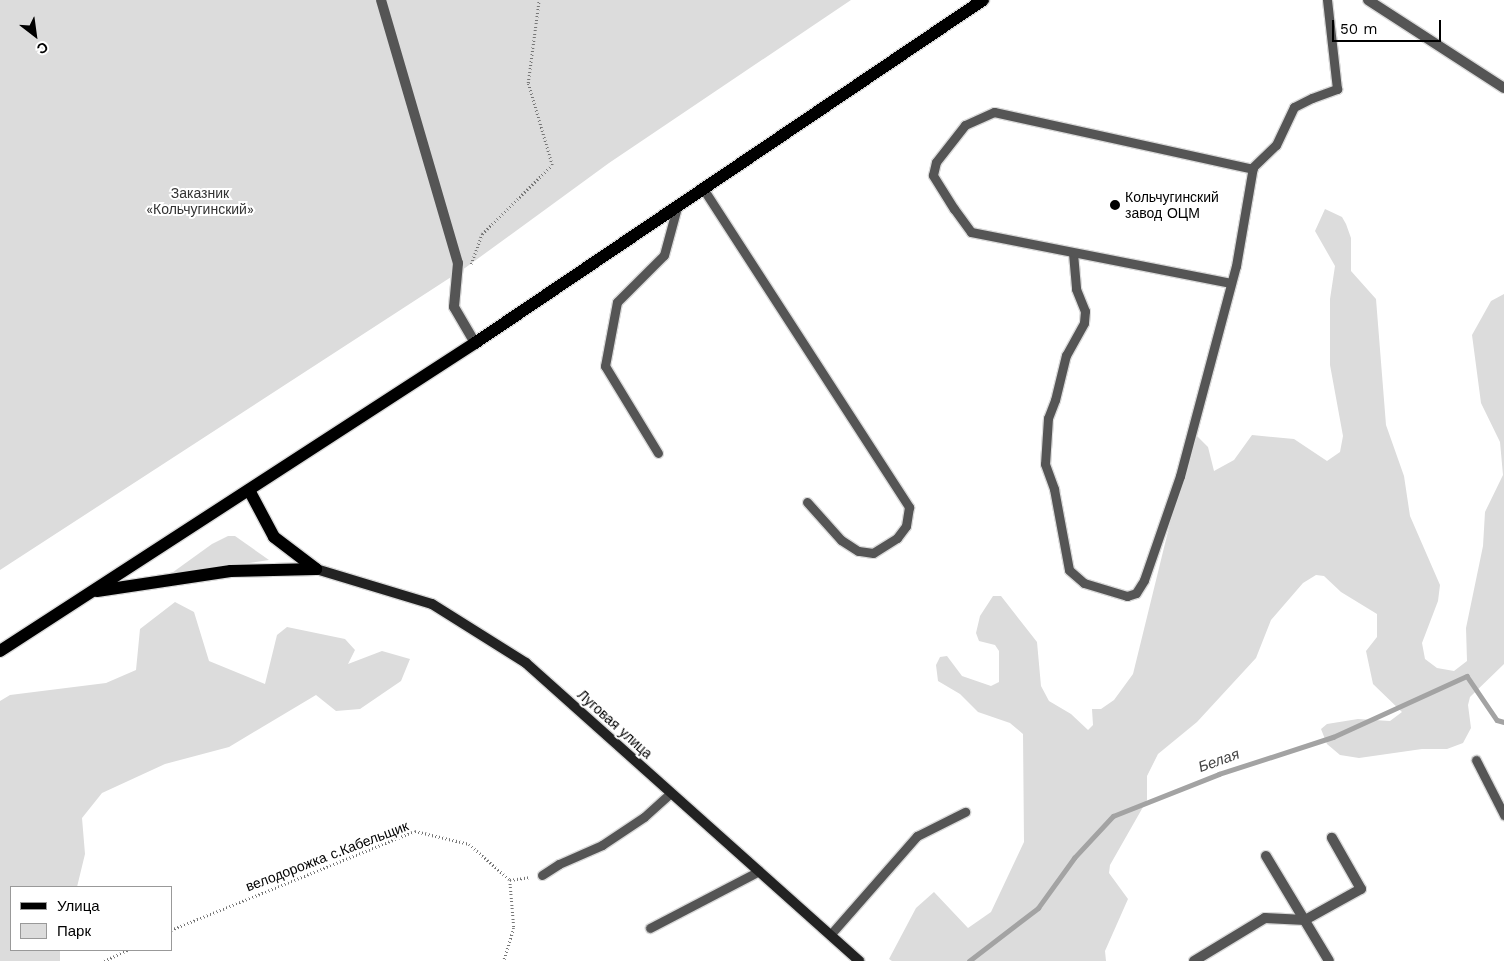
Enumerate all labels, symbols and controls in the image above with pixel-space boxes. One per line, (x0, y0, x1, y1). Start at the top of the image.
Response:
north arrow (10, 10, 60, 60)
scale bar (1334, 10, 1443, 42)
text: 50 m (1340, 20, 1377, 38)
text: С (34, 39, 51, 57)
park label: Заказник «Кольчугинский» (146, 185, 254, 218)
place label: Кольчугинский завод ОЦМ (1125, 189, 1219, 222)
marker: Кольчугинский завод ОЦМ (1109, 199, 1121, 211)
street label: Луговая улица (574, 686, 656, 762)
water label: Белая (1196, 745, 1242, 777)
street label: велодорожка с.Кабельщик (243, 817, 411, 895)
legend (10, 886, 172, 951)
text: Улица (57, 897, 100, 915)
text: Парк (57, 922, 91, 940)

